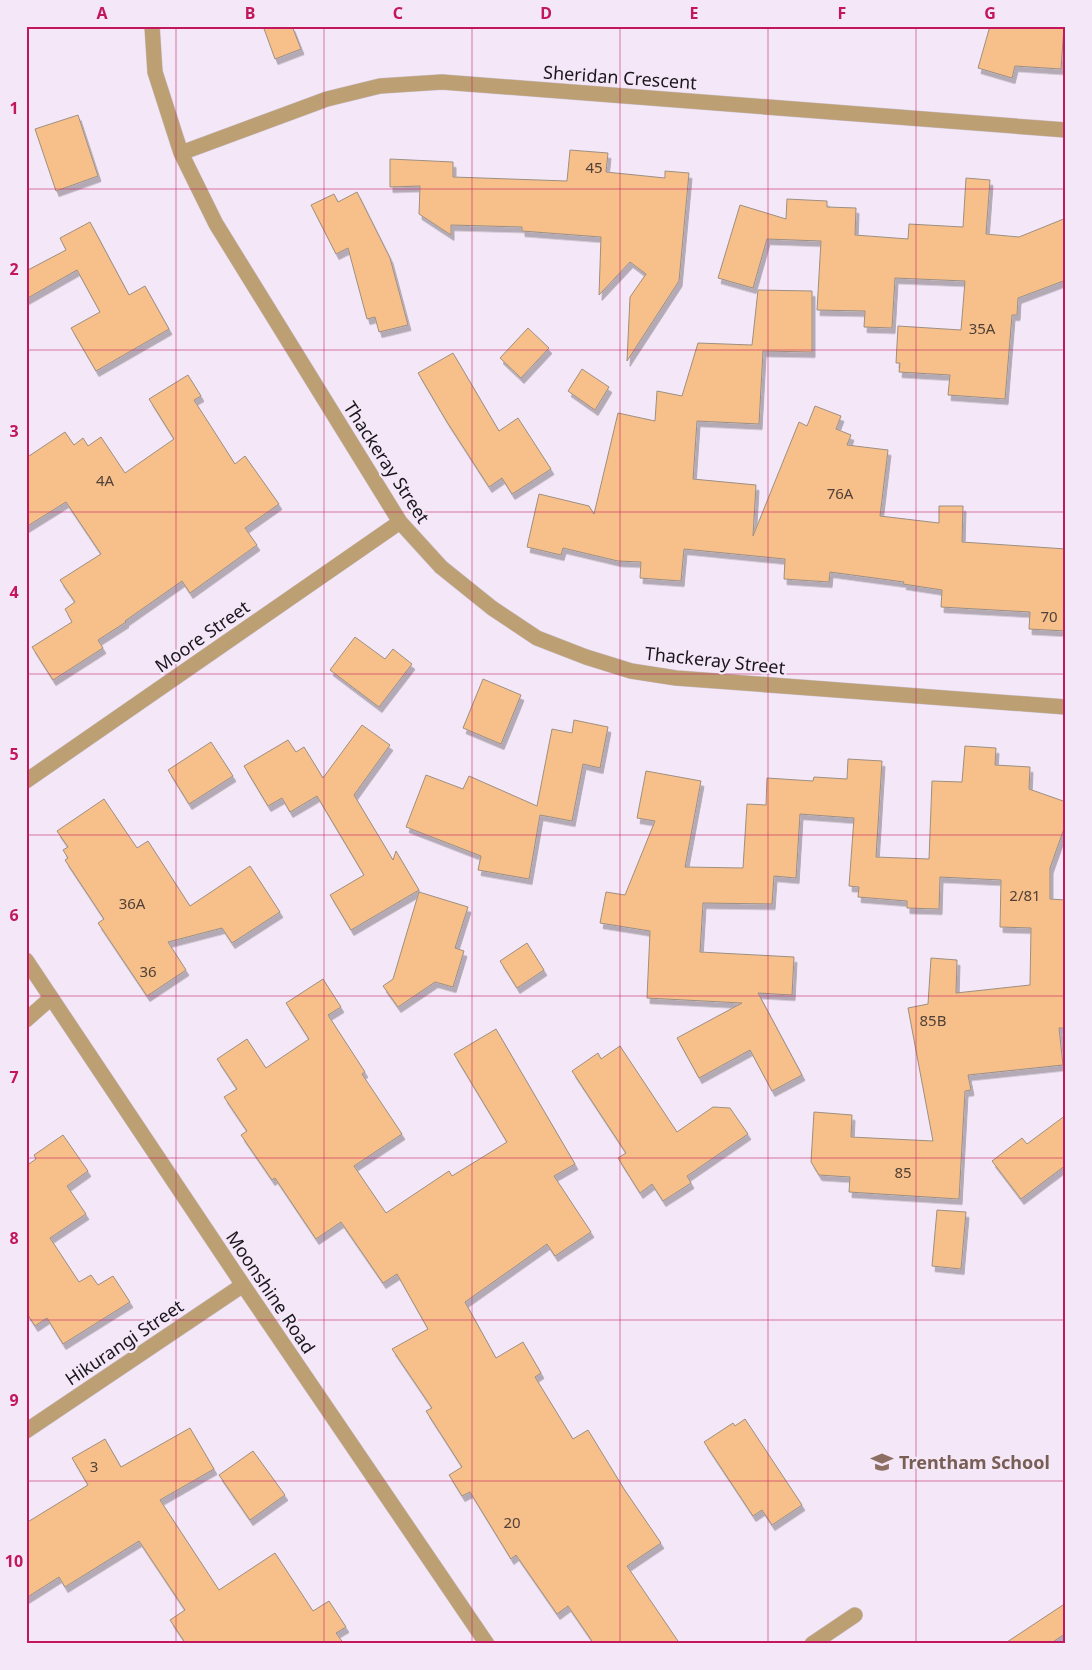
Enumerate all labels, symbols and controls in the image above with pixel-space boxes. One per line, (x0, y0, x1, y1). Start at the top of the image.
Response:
text: A (96, 2, 108, 24)
text: B (245, 2, 255, 24)
text: C (393, 2, 403, 24)
text: D (540, 2, 552, 24)
text: E (690, 2, 699, 24)
text: F (838, 2, 846, 24)
text: G (984, 2, 996, 24)
street label: Sheridan Crescent (542, 60, 698, 94)
text: 1 (9, 97, 19, 119)
house number: 45 (585, 157, 603, 177)
text: 2 (9, 258, 19, 280)
house number: 35A (969, 318, 996, 338)
street label: Thackeray Street (339, 396, 436, 528)
text: 3 (9, 420, 19, 442)
house number: 4A (96, 470, 114, 490)
house number: 76A (827, 483, 854, 503)
text: 4 (9, 581, 19, 603)
street label: Moore Street (150, 594, 254, 677)
house number: 70 (1040, 606, 1058, 626)
street label: Thackeray Street (644, 641, 787, 679)
text: 5 (9, 743, 19, 765)
house number: 2/81 (1009, 885, 1041, 905)
house number: 36A (119, 893, 146, 913)
text: 6 (9, 904, 19, 926)
house number: 36 (139, 961, 157, 981)
house number: 85B (920, 1010, 946, 1030)
text: 7 (9, 1066, 19, 1088)
house number: 85 (894, 1162, 912, 1182)
street label: Moonshine Road (221, 1226, 321, 1358)
text: 8 (9, 1227, 19, 1249)
street label: Hikurangi Street (60, 1293, 188, 1390)
text: 9 (9, 1389, 19, 1411)
school or university icon: Trentham School (869, 1449, 895, 1475)
place label: Trentham School (899, 1450, 1050, 1474)
house number: 3 (90, 1456, 98, 1476)
house number: 20 (503, 1512, 521, 1532)
text: 10 (5, 1550, 23, 1572)

